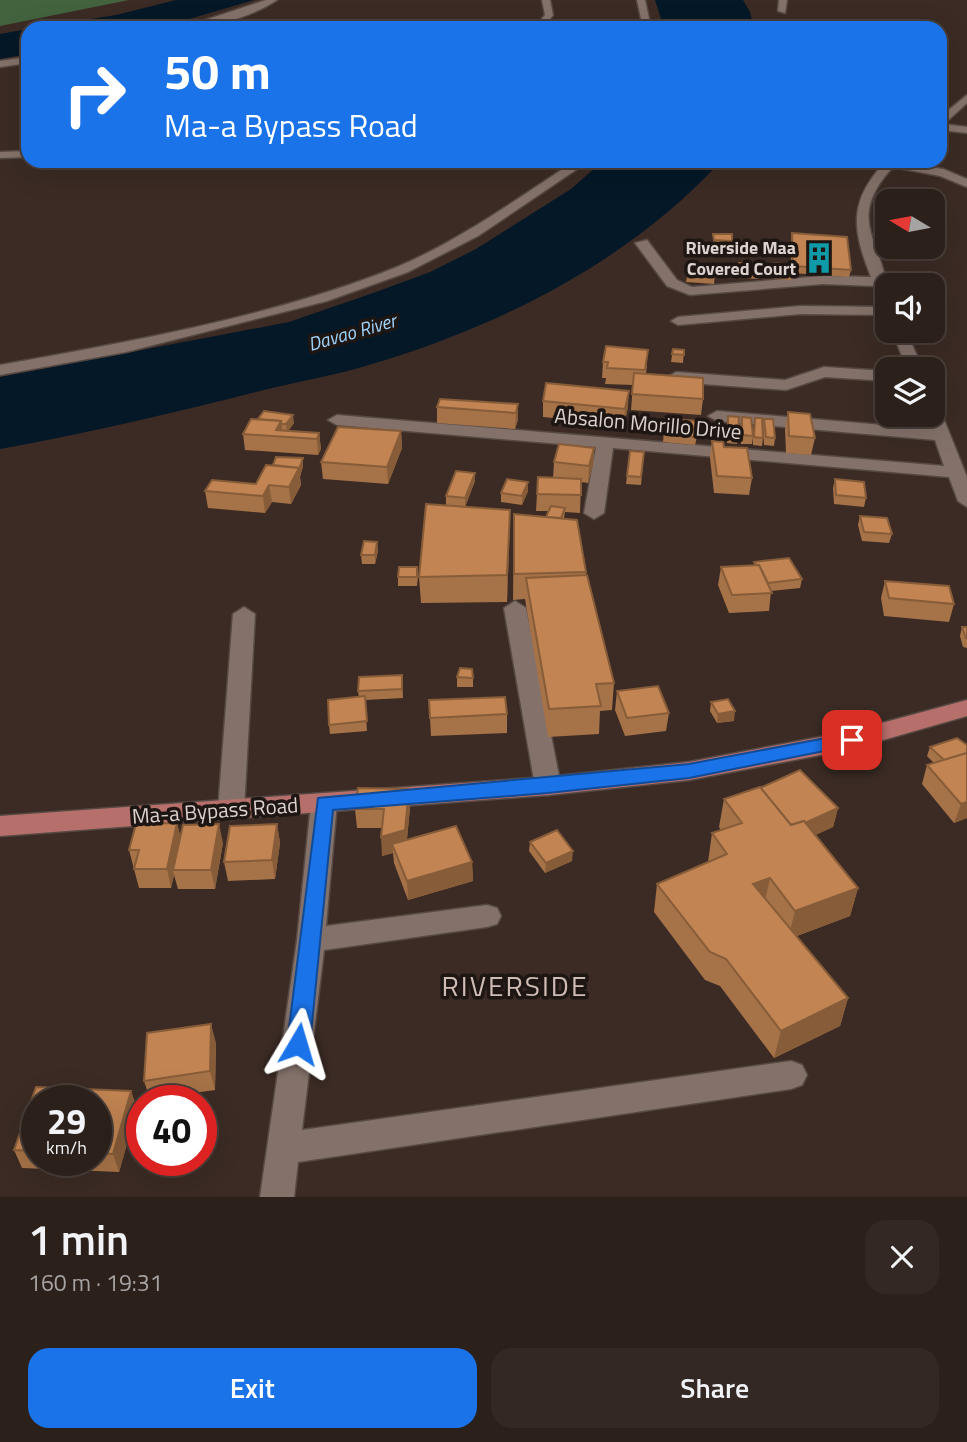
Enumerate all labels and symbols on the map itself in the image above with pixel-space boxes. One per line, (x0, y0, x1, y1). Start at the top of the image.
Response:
north arrow (875, 189, 945, 259)
place label: Riverside Maa Covered Court (685, 234, 796, 282)
building icon: Riverside Maa Covered Court (802, 241, 836, 275)
water label: Davao River (304, 305, 401, 358)
street label: Absalon Morillo Drive (553, 399, 743, 447)
pin (822, 710, 882, 770)
street label: Ma-a Bypass Road (131, 788, 299, 832)
district label: RIVERSIDE (442, 964, 588, 1007)
position arrow (261, 1007, 335, 1081)
speed limit sign: 40 (126, 1085, 217, 1176)

